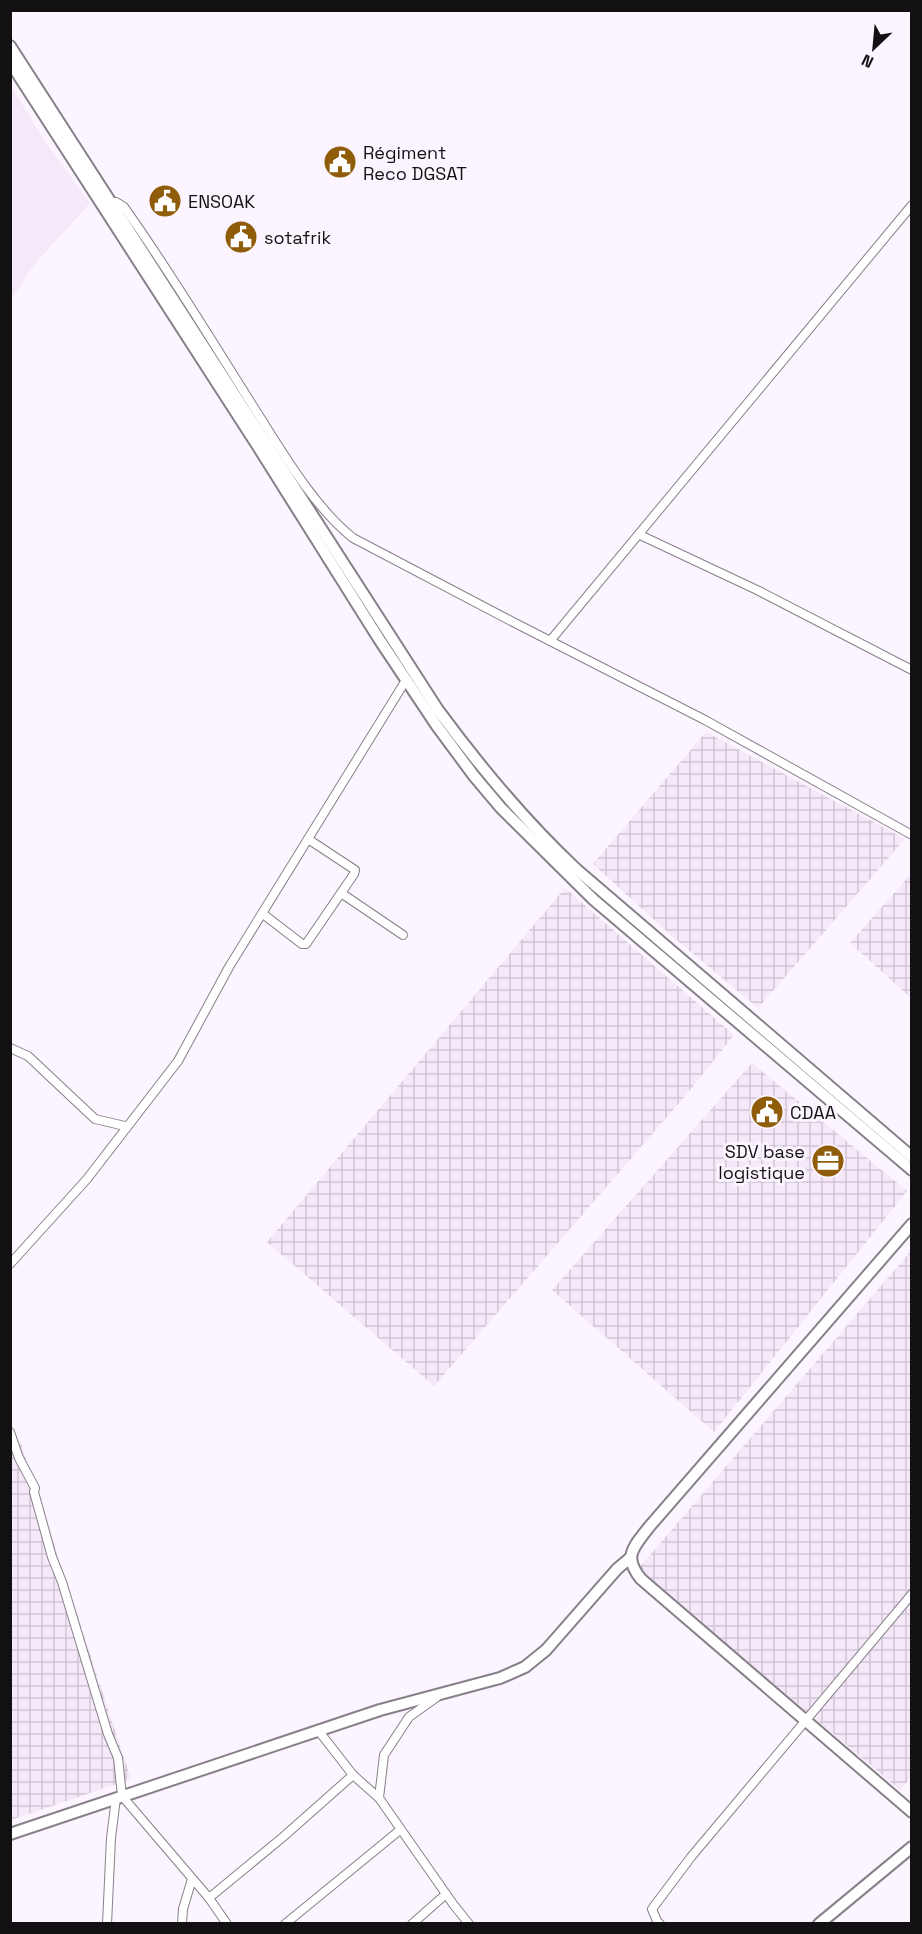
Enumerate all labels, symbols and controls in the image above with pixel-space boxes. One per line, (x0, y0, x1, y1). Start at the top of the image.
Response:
north arrow (844, 18, 904, 78)
text: N (858, 49, 877, 73)
place label: Régiment Reco DGSAT (363, 141, 467, 185)
public building icon: Régiment Reco DGSAT (322, 144, 358, 180)
public building icon: ENSOAK (147, 183, 183, 219)
place label: ENSOAK (188, 190, 255, 213)
public building icon: sotafrik (223, 219, 259, 255)
place label: sotafrik (264, 226, 331, 249)
public building icon: CDAA (749, 1094, 785, 1130)
place label: CDAA (790, 1101, 836, 1124)
place label: SDV base logistique (718, 1140, 805, 1184)
office icon: SDV base logistique (810, 1143, 846, 1179)

